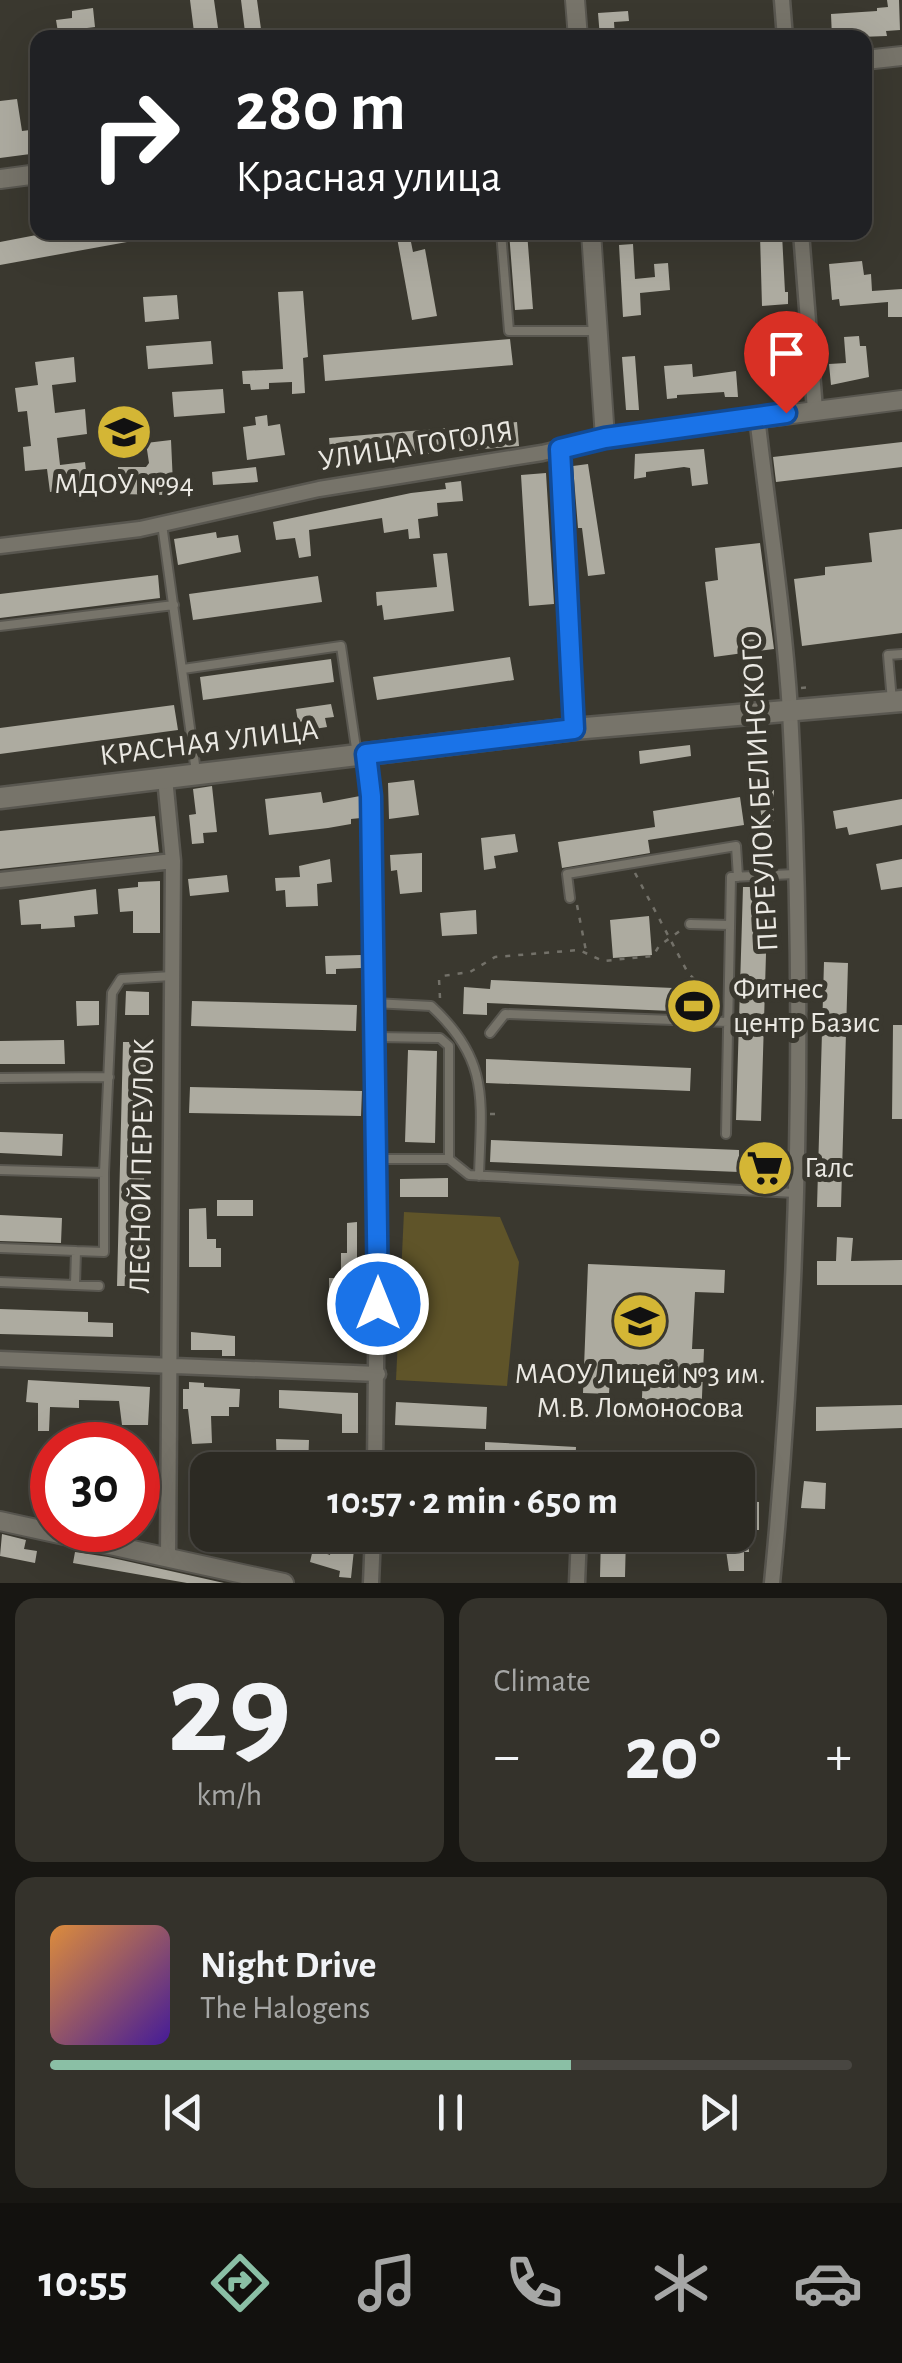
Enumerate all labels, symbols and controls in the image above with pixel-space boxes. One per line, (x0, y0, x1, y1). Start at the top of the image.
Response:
icon: right (70, 70, 200, 200)
text: 280 m (235, 73, 406, 143)
text: Красная улица (235, 155, 502, 200)
pin (744, 311, 829, 414)
icon: arrive (759, 326, 814, 381)
school or university icon: МДОУ №94 (94, 402, 154, 462)
street label: УЛИЦА ГОГОЛЯ (317, 416, 515, 476)
place label: МДОУ №94 (54, 469, 194, 499)
street label: ПЕРЕУЛОК БЕЛИНСКОГО (737, 630, 783, 952)
street label: КРАСНАЯ УЛИЦА (98, 715, 320, 771)
place label: Фитнес центр Базис (733, 974, 880, 1038)
sports icon: Фитнес центр Базис (664, 976, 724, 1036)
street label: ЛЕСНОЙ ПЕРЕУЛОК (124, 1038, 159, 1294)
supermarket icon: Галс (735, 1138, 795, 1198)
place label: Галс (804, 1153, 854, 1183)
position arrow (326, 1252, 430, 1356)
school or university icon: МАОУ Лицей №3 им. М.В. Ломоносова (610, 1291, 670, 1351)
place label: МАОУ Лицей №3 им. М.В. Ломоносова (514, 1359, 766, 1423)
speed limit sign: 30 (30, 1422, 160, 1552)
text: 10:57 · 2 min · 650 m (327, 1483, 618, 1521)
text: 29 (167, 1646, 291, 1776)
text: Climate (494, 1665, 591, 1697)
text: 20° (625, 1718, 721, 1793)
text: − (494, 1729, 520, 1784)
text: + (826, 1729, 852, 1784)
text: km/h (196, 1779, 262, 1811)
text: Night Drive (200, 1947, 376, 1985)
text: The Halogens (200, 1992, 370, 2024)
icon: previous (156, 2085, 211, 2140)
icon: pause (423, 2085, 478, 2140)
icon: next (691, 2085, 746, 2140)
icon: directions (205, 2248, 275, 2318)
icon: music (352, 2248, 422, 2318)
icon: phone (499, 2248, 569, 2318)
icon: climate (646, 2248, 716, 2318)
icon: car (793, 2248, 863, 2318)
text: 10:55 (39, 2260, 127, 2305)

